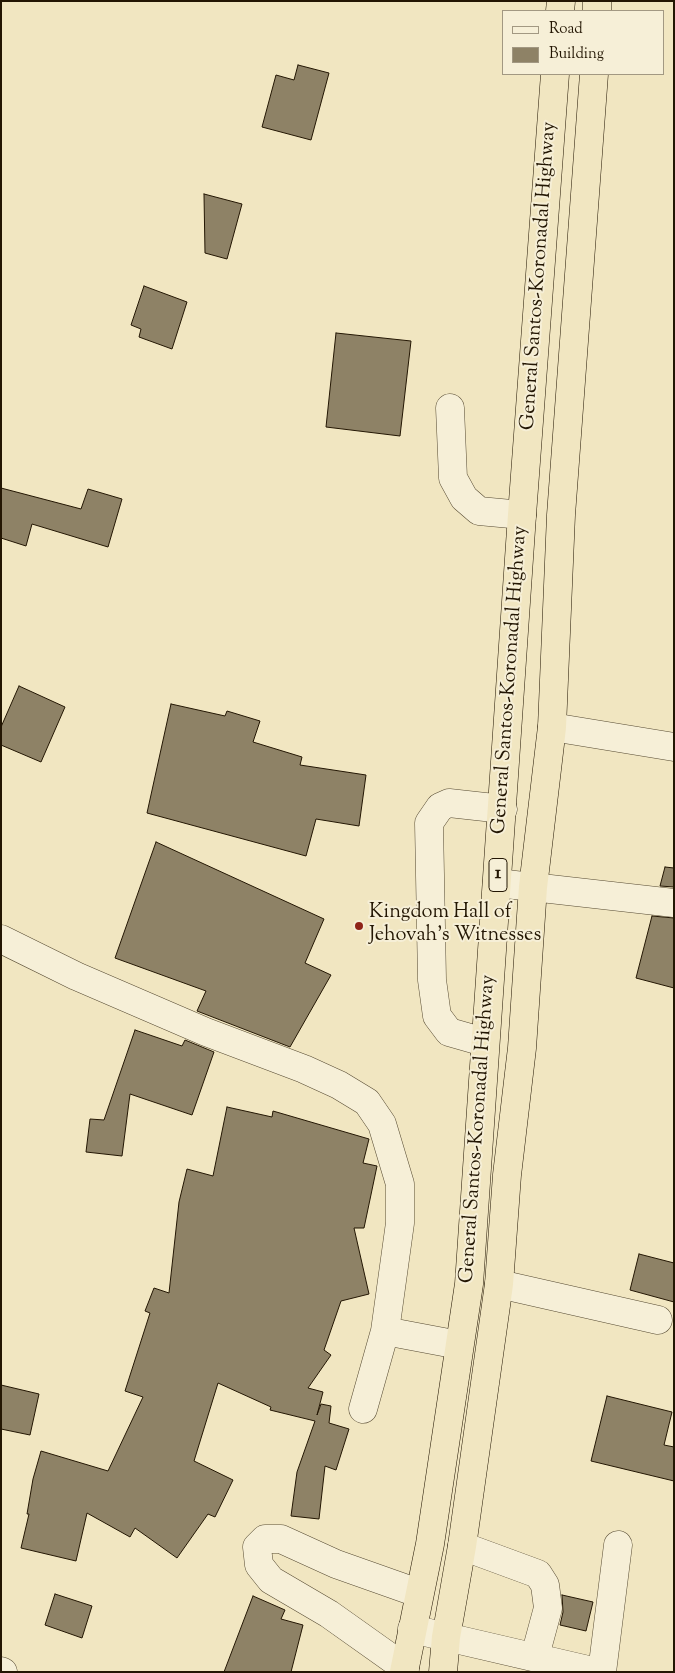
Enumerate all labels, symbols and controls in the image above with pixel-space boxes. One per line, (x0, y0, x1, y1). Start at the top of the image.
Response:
legend (502, 10, 665, 75)
text: Road (549, 19, 583, 40)
text: Building (549, 44, 604, 65)
street label: General Santos-Koronadal Highway (517, 121, 563, 431)
street label: General Santos-Koronadal Highway (488, 525, 534, 835)
road number: 1 (489, 858, 507, 892)
place label: Kingdom Hall of Jehovah's Witnesses (369, 902, 541, 949)
marker: Kingdom Hall of Jehovah's Witnesses (353, 920, 365, 932)
street label: General Santos-Koronadal Highway (456, 974, 502, 1284)

